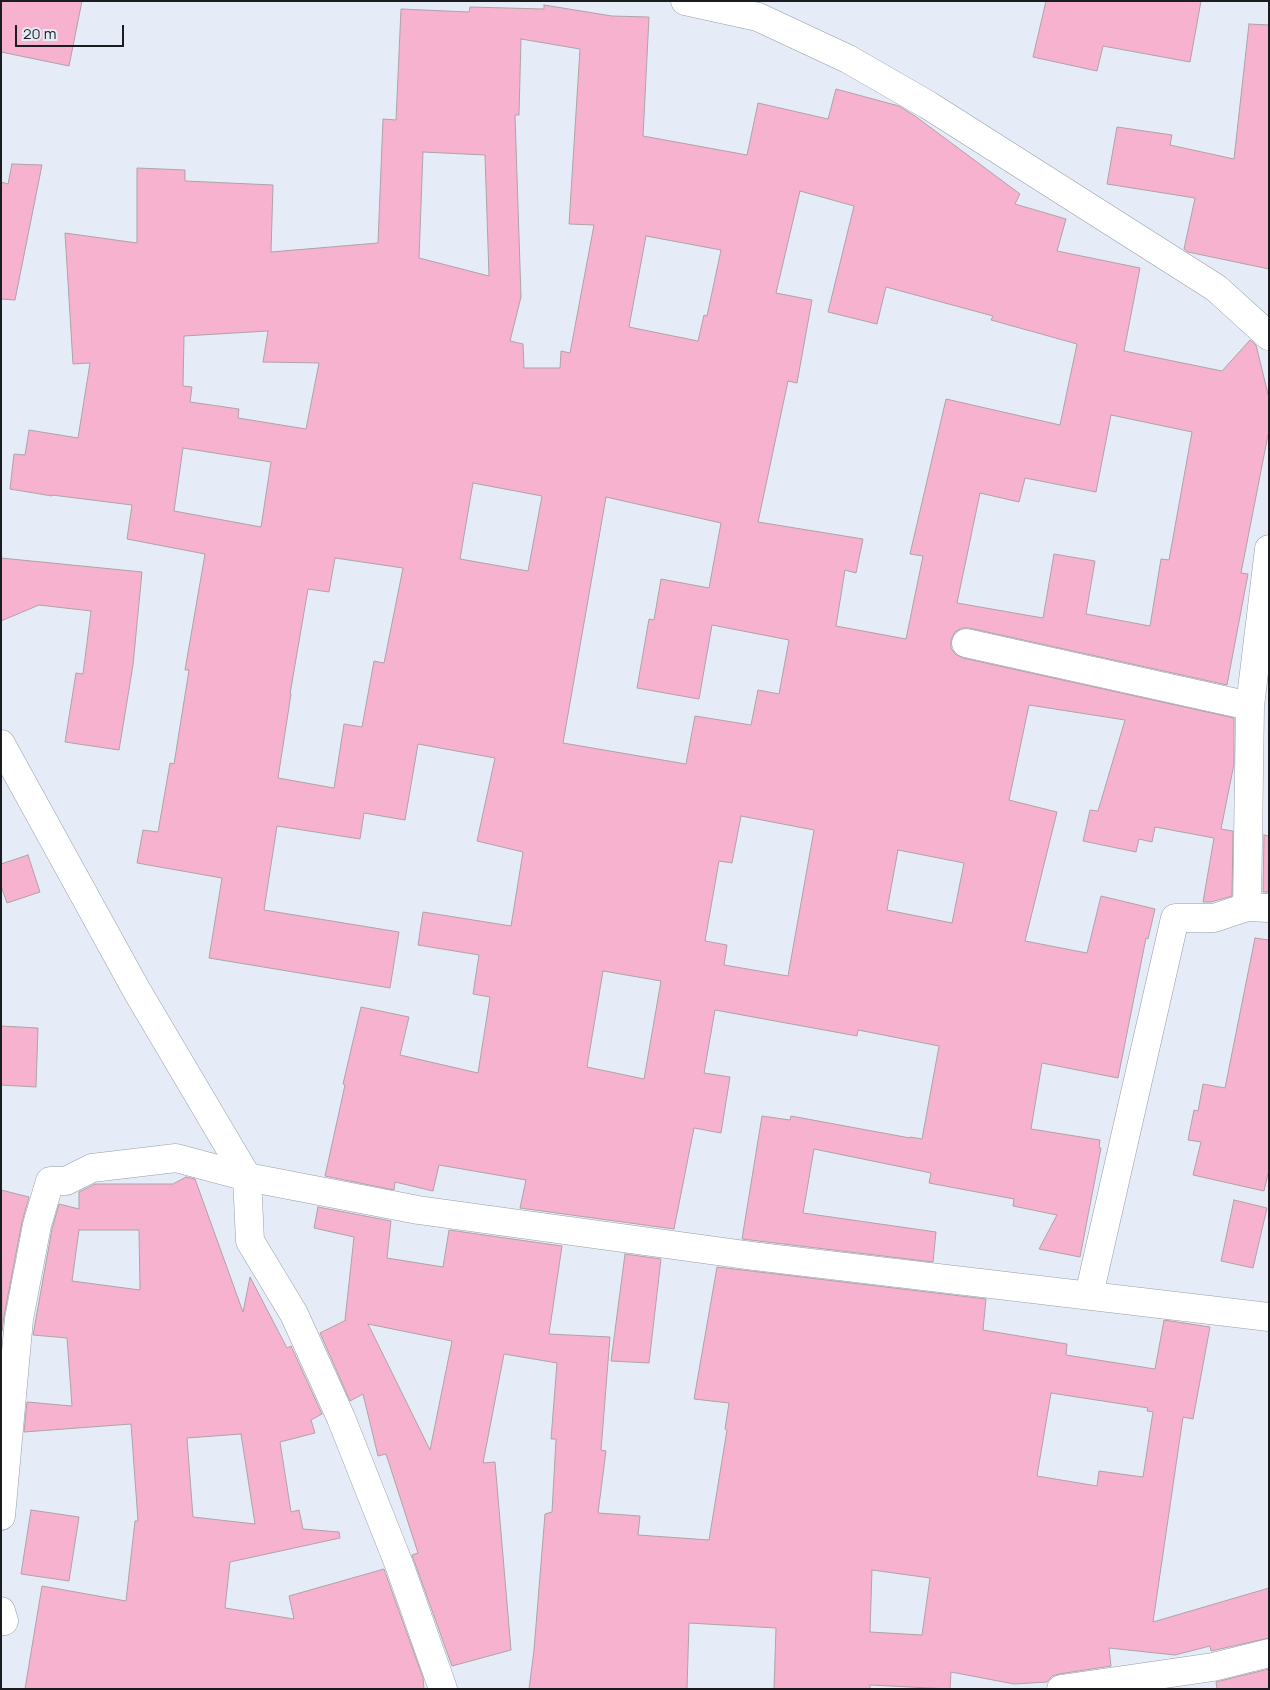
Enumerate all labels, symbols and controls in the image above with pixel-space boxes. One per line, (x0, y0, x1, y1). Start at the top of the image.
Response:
scale bar (18, 15, 126, 47)
text: 20 m (23, 23, 56, 44)

